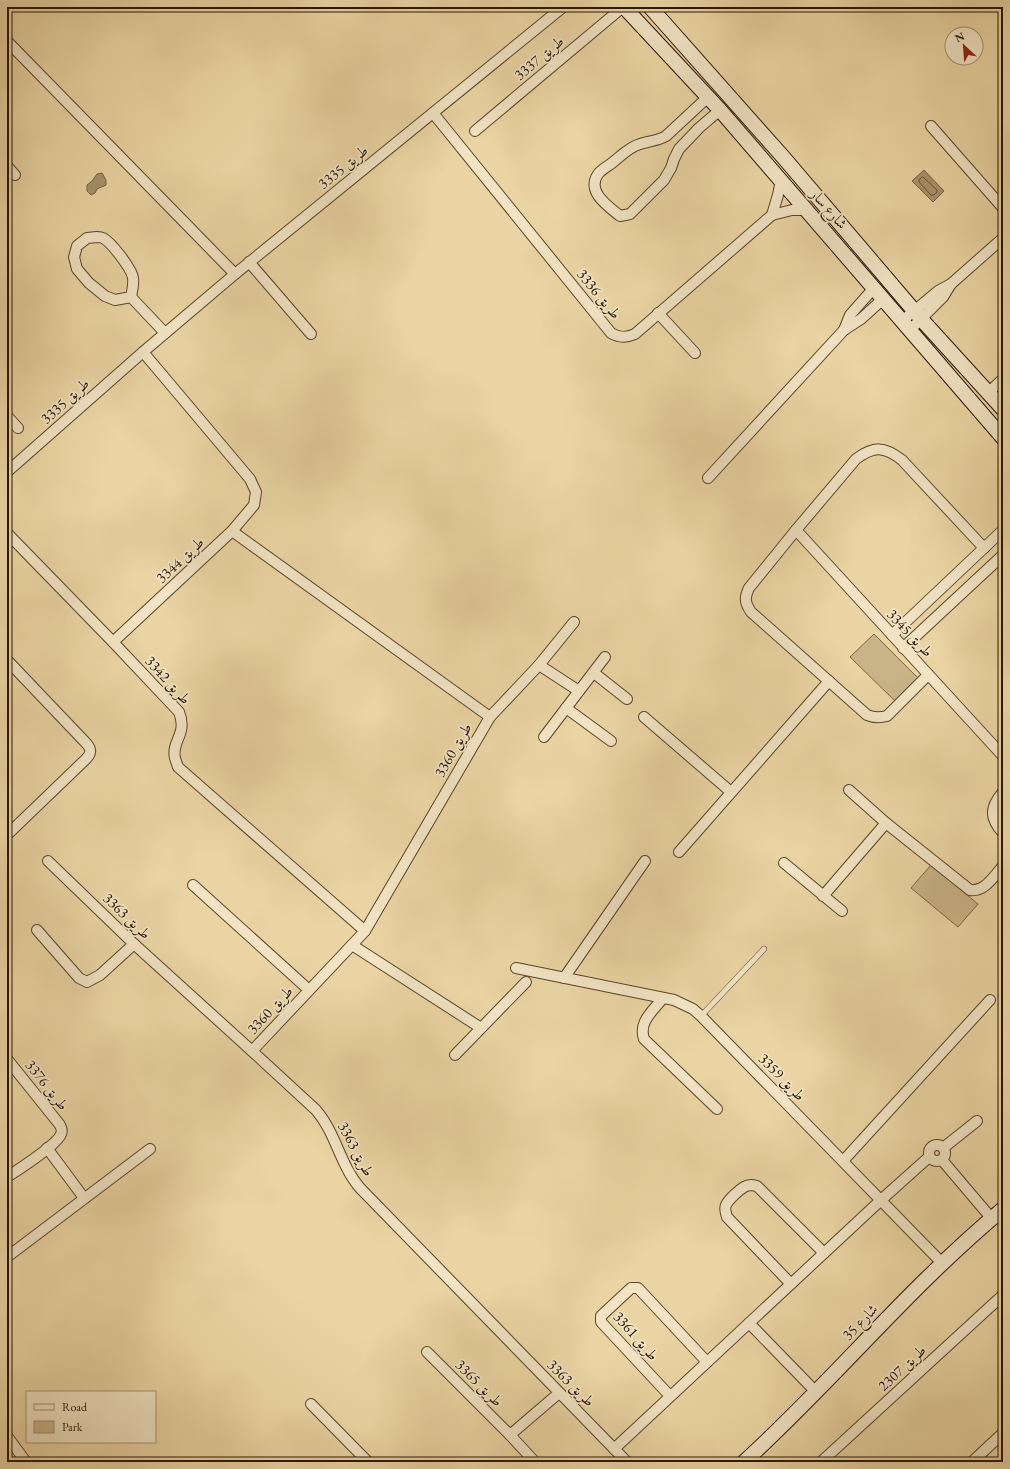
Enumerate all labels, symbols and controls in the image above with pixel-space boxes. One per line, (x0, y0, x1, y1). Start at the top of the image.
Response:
north arrow (944, 26, 984, 66)
text: N (953, 29, 967, 45)
street label: طريق 3337 (510, 31, 568, 85)
street label: طريق 3335 (314, 141, 372, 193)
street label: شارع سار (802, 183, 852, 235)
street label: طريق 3336 (573, 265, 625, 323)
street label: طريق 3335 (36, 374, 94, 428)
street label: طريق 3344 (152, 532, 208, 588)
street label: طريق 3345 (882, 605, 938, 661)
street label: طريق 3342 (141, 651, 195, 709)
street label: طريق 3360 (430, 719, 476, 781)
street label: طريق 3363 (99, 888, 155, 944)
street label: طريق 3360 (242, 982, 298, 1038)
street label: طريق 3359 (754, 1049, 810, 1105)
street label: طريق 3376 (21, 1055, 73, 1115)
street label: طريق 3363 (333, 1118, 379, 1180)
street label: شارع 35 (838, 1299, 884, 1347)
street label: طريق 3361 (609, 1307, 663, 1365)
street label: طريق 2307 (874, 1340, 930, 1396)
street label: طريق 3365 (451, 1355, 507, 1411)
street label: طريق 3363 (543, 1355, 599, 1411)
legend (26, 1391, 156, 1443)
text: Road (62, 1399, 88, 1415)
text: Park (62, 1419, 83, 1435)

